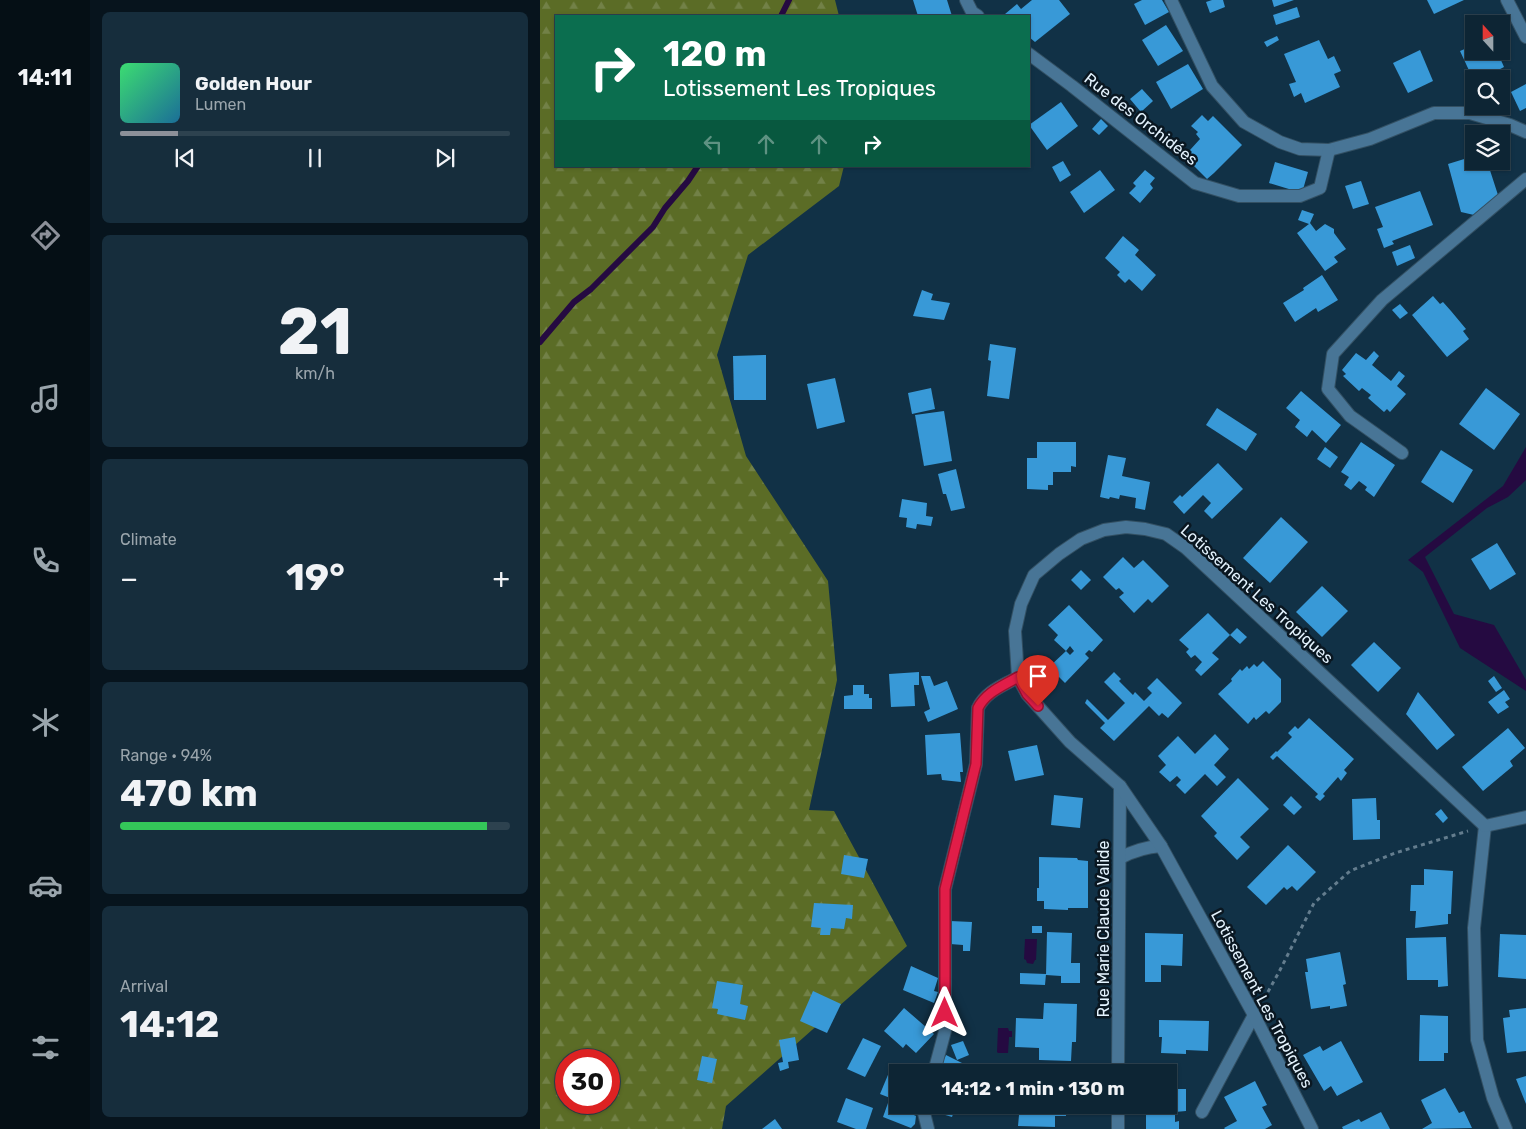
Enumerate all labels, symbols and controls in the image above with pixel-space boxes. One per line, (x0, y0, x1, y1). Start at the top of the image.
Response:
north arrow (1465, 15, 1510, 60)
map controls (1465, 15, 1510, 170)
text: 120 m (663, 33, 766, 75)
icon: right (580, 35, 645, 100)
text: 14:11 (18, 64, 72, 91)
street label: Rue des Orchidées (1081, 69, 1201, 169)
button: search (1465, 70, 1510, 115)
text: Golden Hour (195, 72, 312, 95)
text: Lotissement Les Tropiques (663, 75, 936, 102)
text: Lumen (195, 95, 246, 114)
button: layers (1465, 125, 1510, 170)
icon: left (699, 130, 727, 158)
icon: ahead (752, 130, 780, 158)
icon: ahead (805, 130, 833, 158)
icon: right (858, 130, 886, 158)
icon: previous (171, 144, 199, 172)
icon: pause (301, 144, 329, 172)
icon: next (431, 144, 459, 172)
icon: directions (28, 218, 63, 253)
text: 21 (278, 293, 352, 370)
text: km/h (295, 364, 335, 383)
icon: music (28, 381, 63, 416)
street label: Lotissement Les Tropiques (1177, 521, 1337, 667)
text: Climate (120, 530, 177, 549)
icon: phone (28, 543, 63, 578)
text: 19° (286, 554, 345, 600)
text: − (120, 562, 138, 595)
text: + (493, 562, 510, 595)
pin (1017, 655, 1059, 706)
icon: arrive (1024, 662, 1052, 690)
icon: climate (28, 705, 63, 740)
text: Range · 94% (120, 746, 212, 765)
text: 470 km (120, 770, 258, 816)
street label: Rue Marie Claude Valide (1094, 840, 1113, 1017)
icon: car (28, 868, 63, 903)
street label: Lotissement Les Tropiques (1207, 907, 1317, 1091)
text: Arrival (120, 977, 168, 996)
position arrow (918, 986, 970, 1038)
text: 14:12 (120, 1001, 220, 1047)
icon: filters (28, 1030, 63, 1065)
speed limit sign: 30 (555, 1049, 620, 1114)
text: 14:12 · 1 min · 130 m (941, 1077, 1125, 1100)

